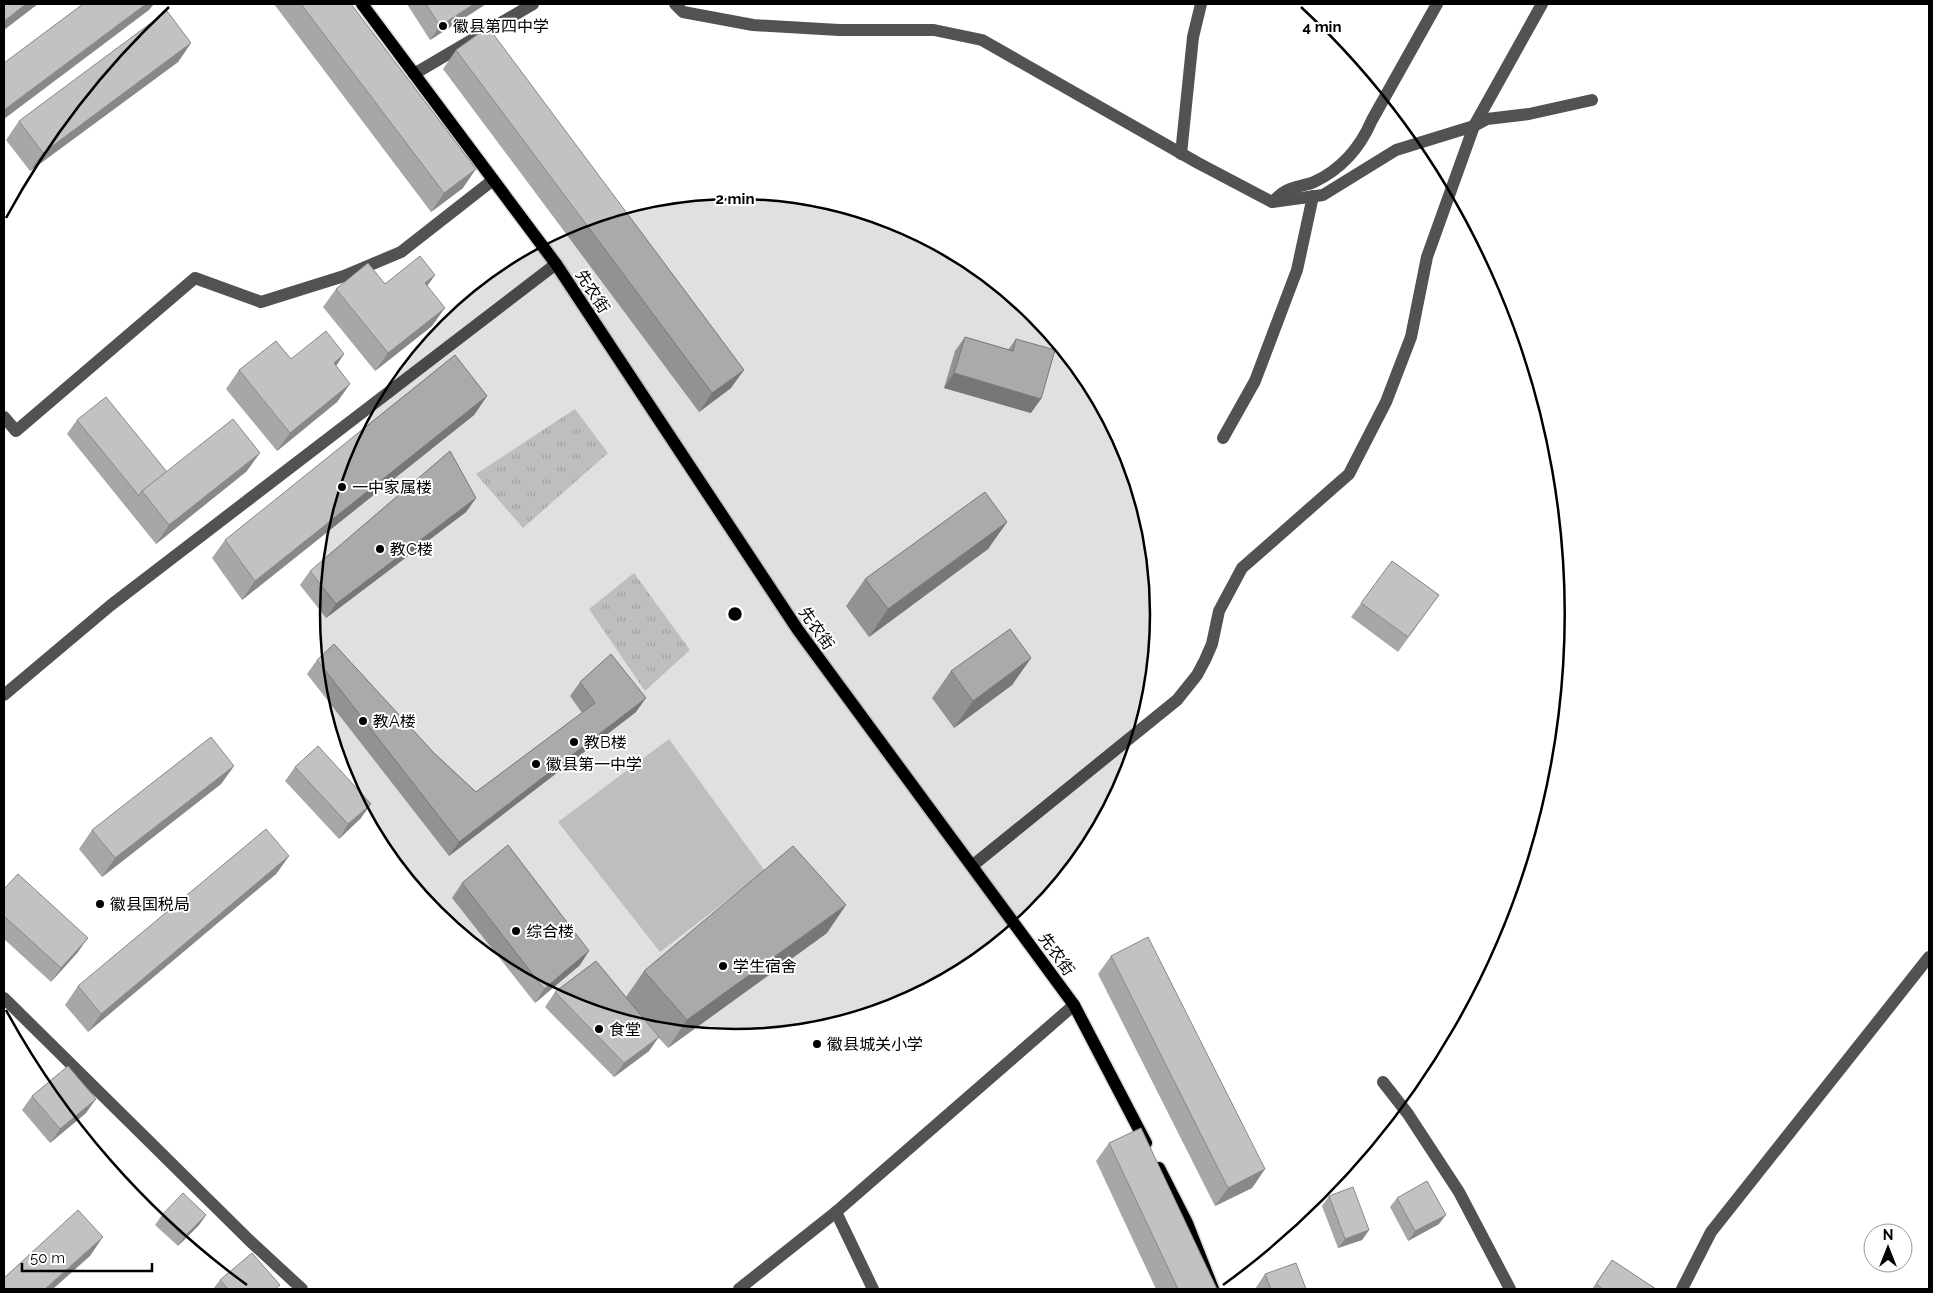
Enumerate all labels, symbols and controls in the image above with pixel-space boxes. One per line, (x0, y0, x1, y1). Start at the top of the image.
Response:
place label: 徽县第四中学 (453, 17, 549, 36)
text: 4 min (1302, 18, 1342, 36)
marker: 徽县第四中学 (437, 20, 449, 32)
text: 2 min (716, 190, 754, 208)
street label: 先农街 (572, 266, 614, 317)
place label: 一中家属楼 (352, 478, 432, 497)
marker: 一中家属楼 (336, 481, 348, 493)
place label: 教C楼 (390, 540, 433, 559)
marker: 教C楼 (374, 543, 386, 555)
street label: 先农街 (795, 603, 838, 653)
centre of rings (726, 605, 744, 623)
place label: 教A楼 (373, 712, 416, 731)
marker: 教A楼 (357, 715, 369, 727)
place label: 教B楼 (584, 733, 627, 752)
marker: 教B楼 (568, 736, 580, 748)
place label: 徽县第一中学 (546, 755, 642, 774)
marker: 徽县第一中学 (530, 758, 542, 770)
place label: 徽县国税局 (110, 895, 190, 914)
marker: 徽县国税局 (94, 898, 106, 910)
place label: 综合楼 (526, 922, 574, 941)
marker: 综合楼 (510, 925, 522, 937)
street label: 先农街 (1035, 929, 1078, 979)
place label: 学生宿舍 (733, 957, 797, 976)
marker: 学生宿舍 (717, 960, 729, 972)
place label: 食堂 (609, 1020, 641, 1039)
marker: 食堂 (593, 1023, 605, 1035)
place label: 徽县城关小学 (827, 1035, 923, 1054)
marker: 徽县城关小学 (811, 1038, 823, 1050)
north arrow (1863, 1223, 1913, 1273)
text: N (1883, 1227, 1893, 1243)
scale bar (22, 1240, 152, 1272)
text: 50 m (30, 1249, 65, 1267)

